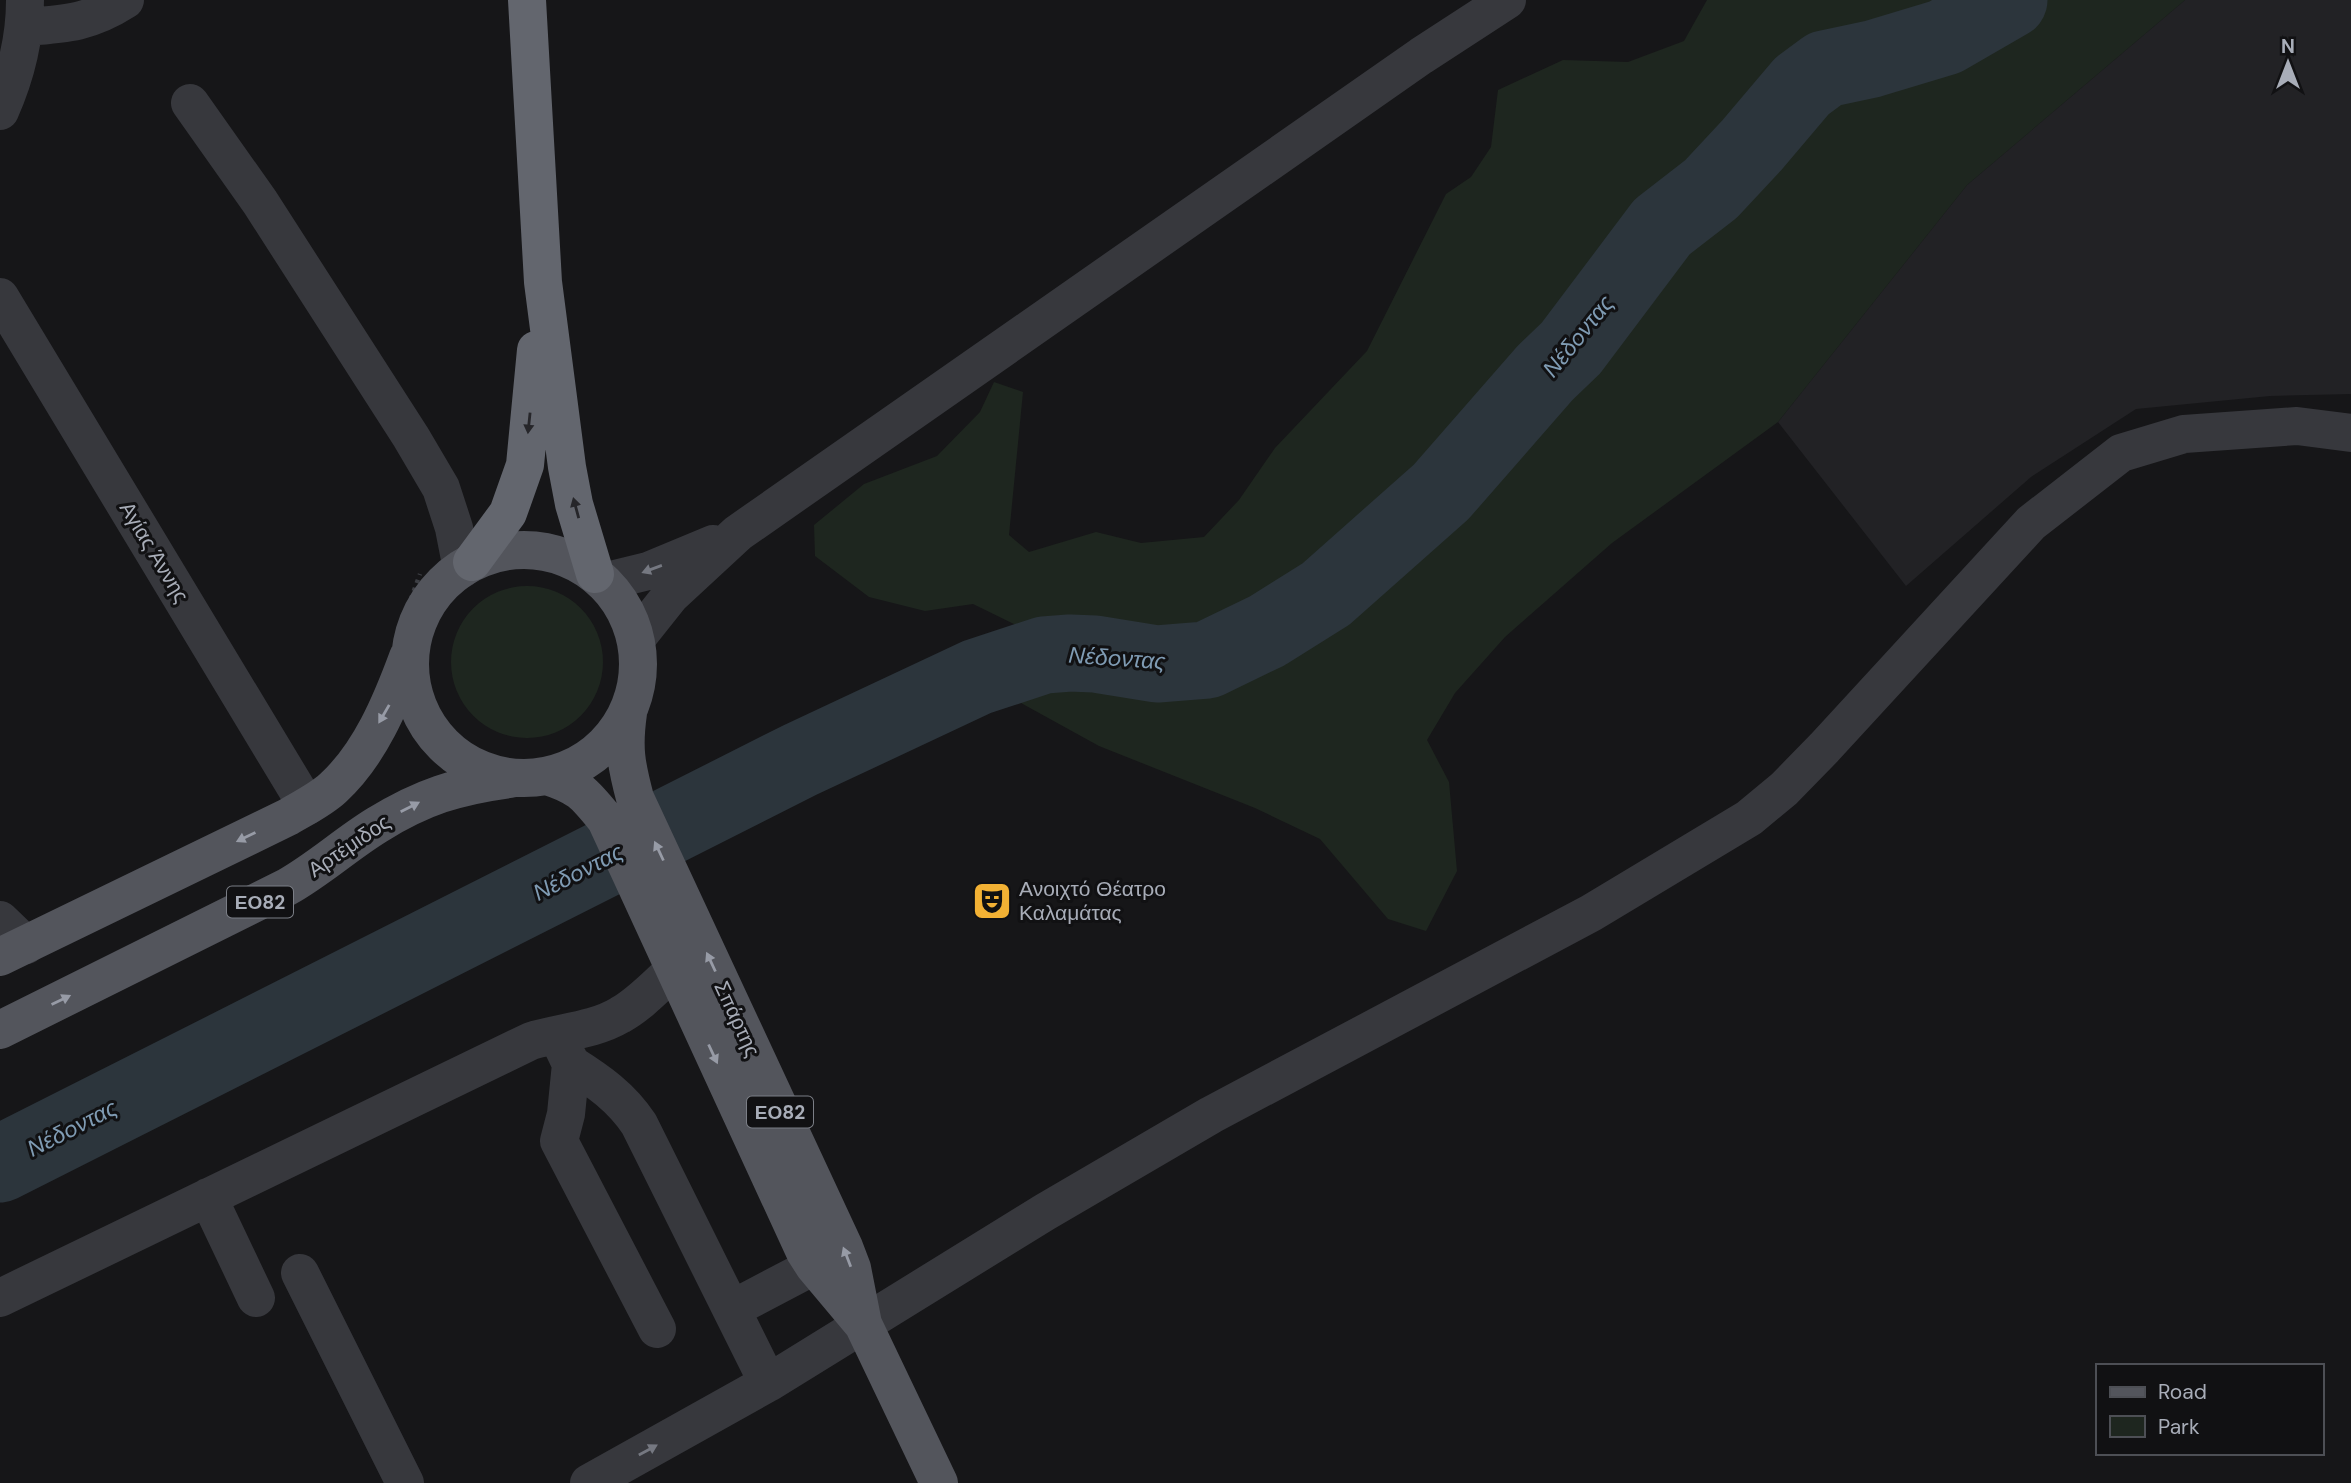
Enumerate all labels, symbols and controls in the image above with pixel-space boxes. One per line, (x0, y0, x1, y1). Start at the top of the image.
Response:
north arrow (2253, 28, 2323, 98)
text: N (2281, 34, 2295, 59)
water label: Νέδoντας (1536, 288, 1621, 383)
one-way arrow (523, 412, 534, 434)
street label: Αγίας Άννης (113, 496, 195, 608)
one-way arrow (570, 497, 581, 519)
one-way arrow (642, 564, 663, 575)
water label: Νέδoντας (1067, 640, 1167, 676)
one-way arrow (378, 704, 390, 724)
one-way arrow (400, 801, 420, 813)
street label: Αρτέμιδος (302, 808, 396, 884)
one-way arrow (236, 832, 256, 843)
water label: Νέδoντας (528, 836, 629, 907)
one-way arrow (654, 841, 665, 861)
place label: Ανοιχτό Θέατρο Καλαμάτας (1019, 875, 1166, 927)
theatre icon: Ανοιχτό Θέατρο Καλαμάτας (971, 880, 1013, 922)
road number: ΕΟ82 (227, 887, 293, 918)
one-way arrow (705, 952, 717, 972)
street label: Σπάρτης (707, 977, 767, 1061)
one-way arrow (51, 994, 71, 1005)
one-way arrow (708, 1044, 719, 1064)
water label: Νέδoντας (22, 1092, 123, 1163)
road number: ΕΟ82 (747, 1096, 813, 1128)
one-way arrow (842, 1247, 853, 1268)
legend (2096, 1364, 2323, 1455)
text: Road (2158, 1378, 2207, 1406)
text: Park (2158, 1413, 2200, 1441)
one-way arrow (639, 1444, 658, 1456)

